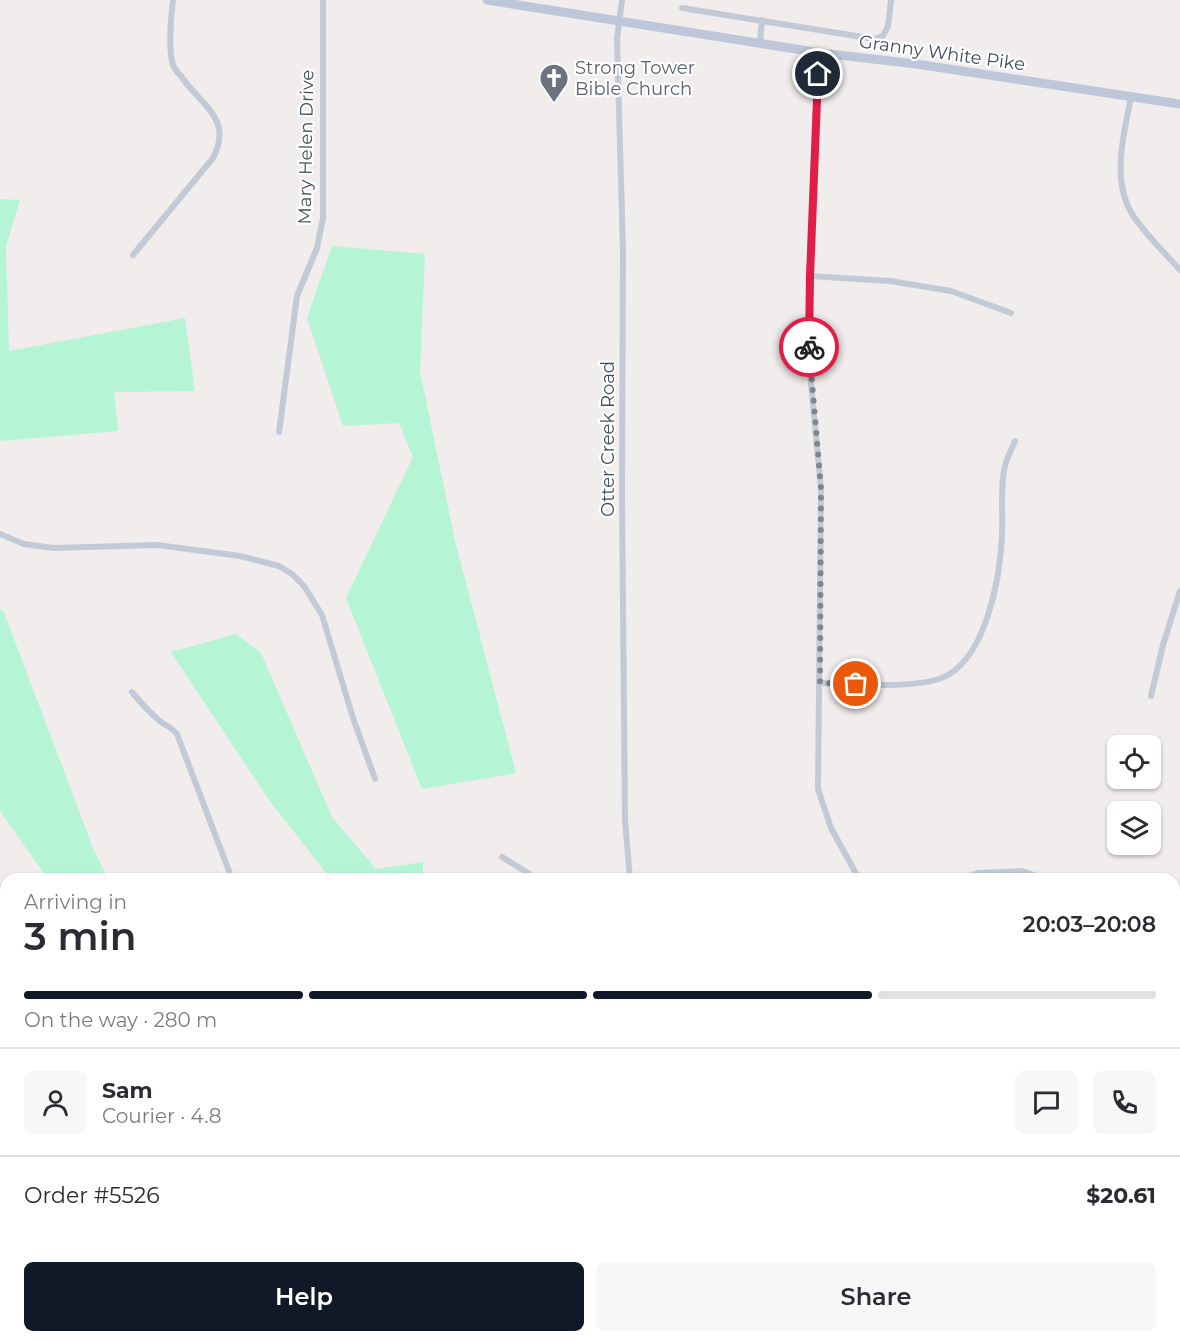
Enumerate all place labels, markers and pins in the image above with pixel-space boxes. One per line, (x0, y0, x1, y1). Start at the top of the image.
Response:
pin (792, 48, 843, 99)
place label: Strong Tower Bible Church (575, 57, 695, 100)
church icon: Strong Tower Bible Church (538, 62, 570, 104)
pin (830, 658, 881, 709)

